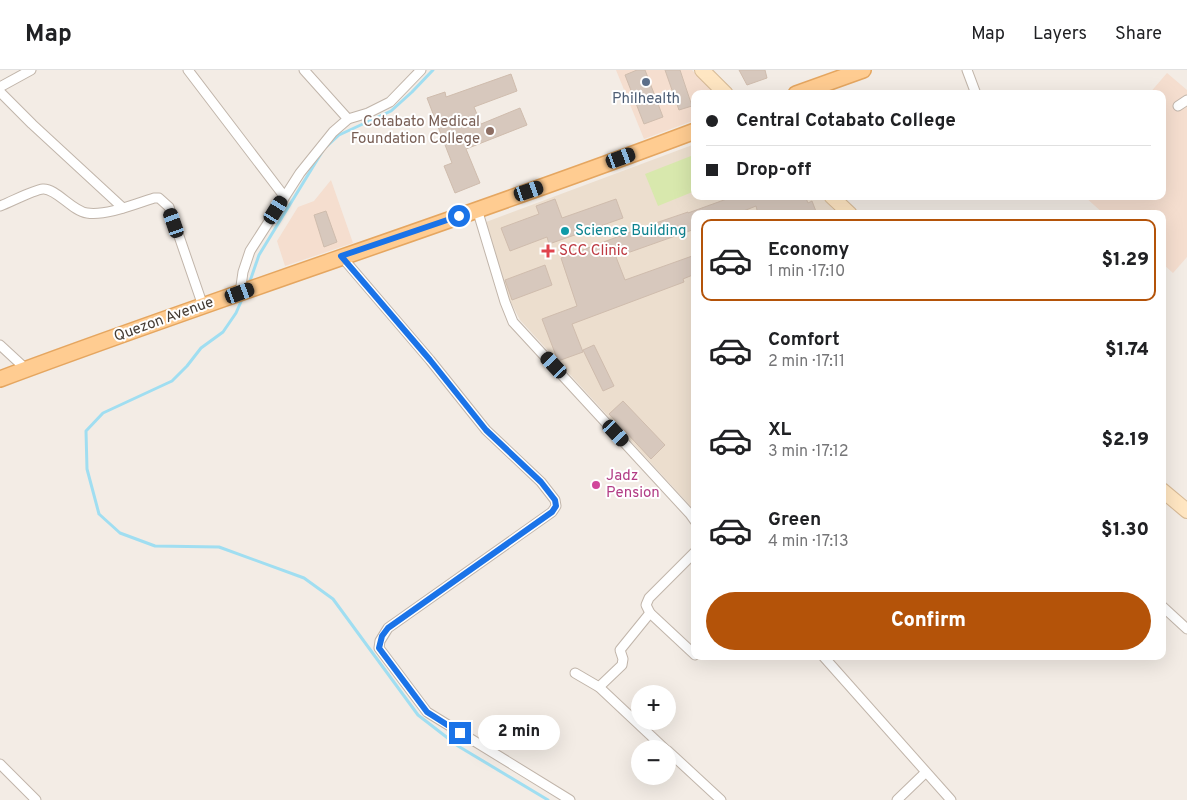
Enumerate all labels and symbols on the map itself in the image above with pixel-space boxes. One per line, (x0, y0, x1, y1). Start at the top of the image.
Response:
marker: Philhealth (640, 76, 652, 88)
place label: Philhealth (612, 90, 680, 109)
place label: Cotabato Medical Foundation College (351, 113, 480, 149)
marker: Cotabato Medical Foundation College (484, 125, 496, 137)
car (604, 146, 637, 170)
car (512, 179, 545, 203)
car (261, 193, 290, 227)
route start (448, 205, 470, 227)
car (162, 206, 185, 240)
place label: Science Building (575, 222, 687, 241)
marker: Science Building (559, 225, 571, 237)
place label: SCC Clinic (559, 242, 628, 261)
marker: SCC Clinic (541, 244, 555, 258)
car (223, 281, 256, 305)
street label: Quezon Avenue (112, 293, 216, 347)
car (538, 349, 569, 381)
car (600, 417, 631, 449)
place label: Jadz Pension (606, 467, 660, 503)
marker: Jadz Pension (590, 479, 602, 491)
callout: 2 min (478, 716, 560, 750)
route end (449, 722, 471, 744)

